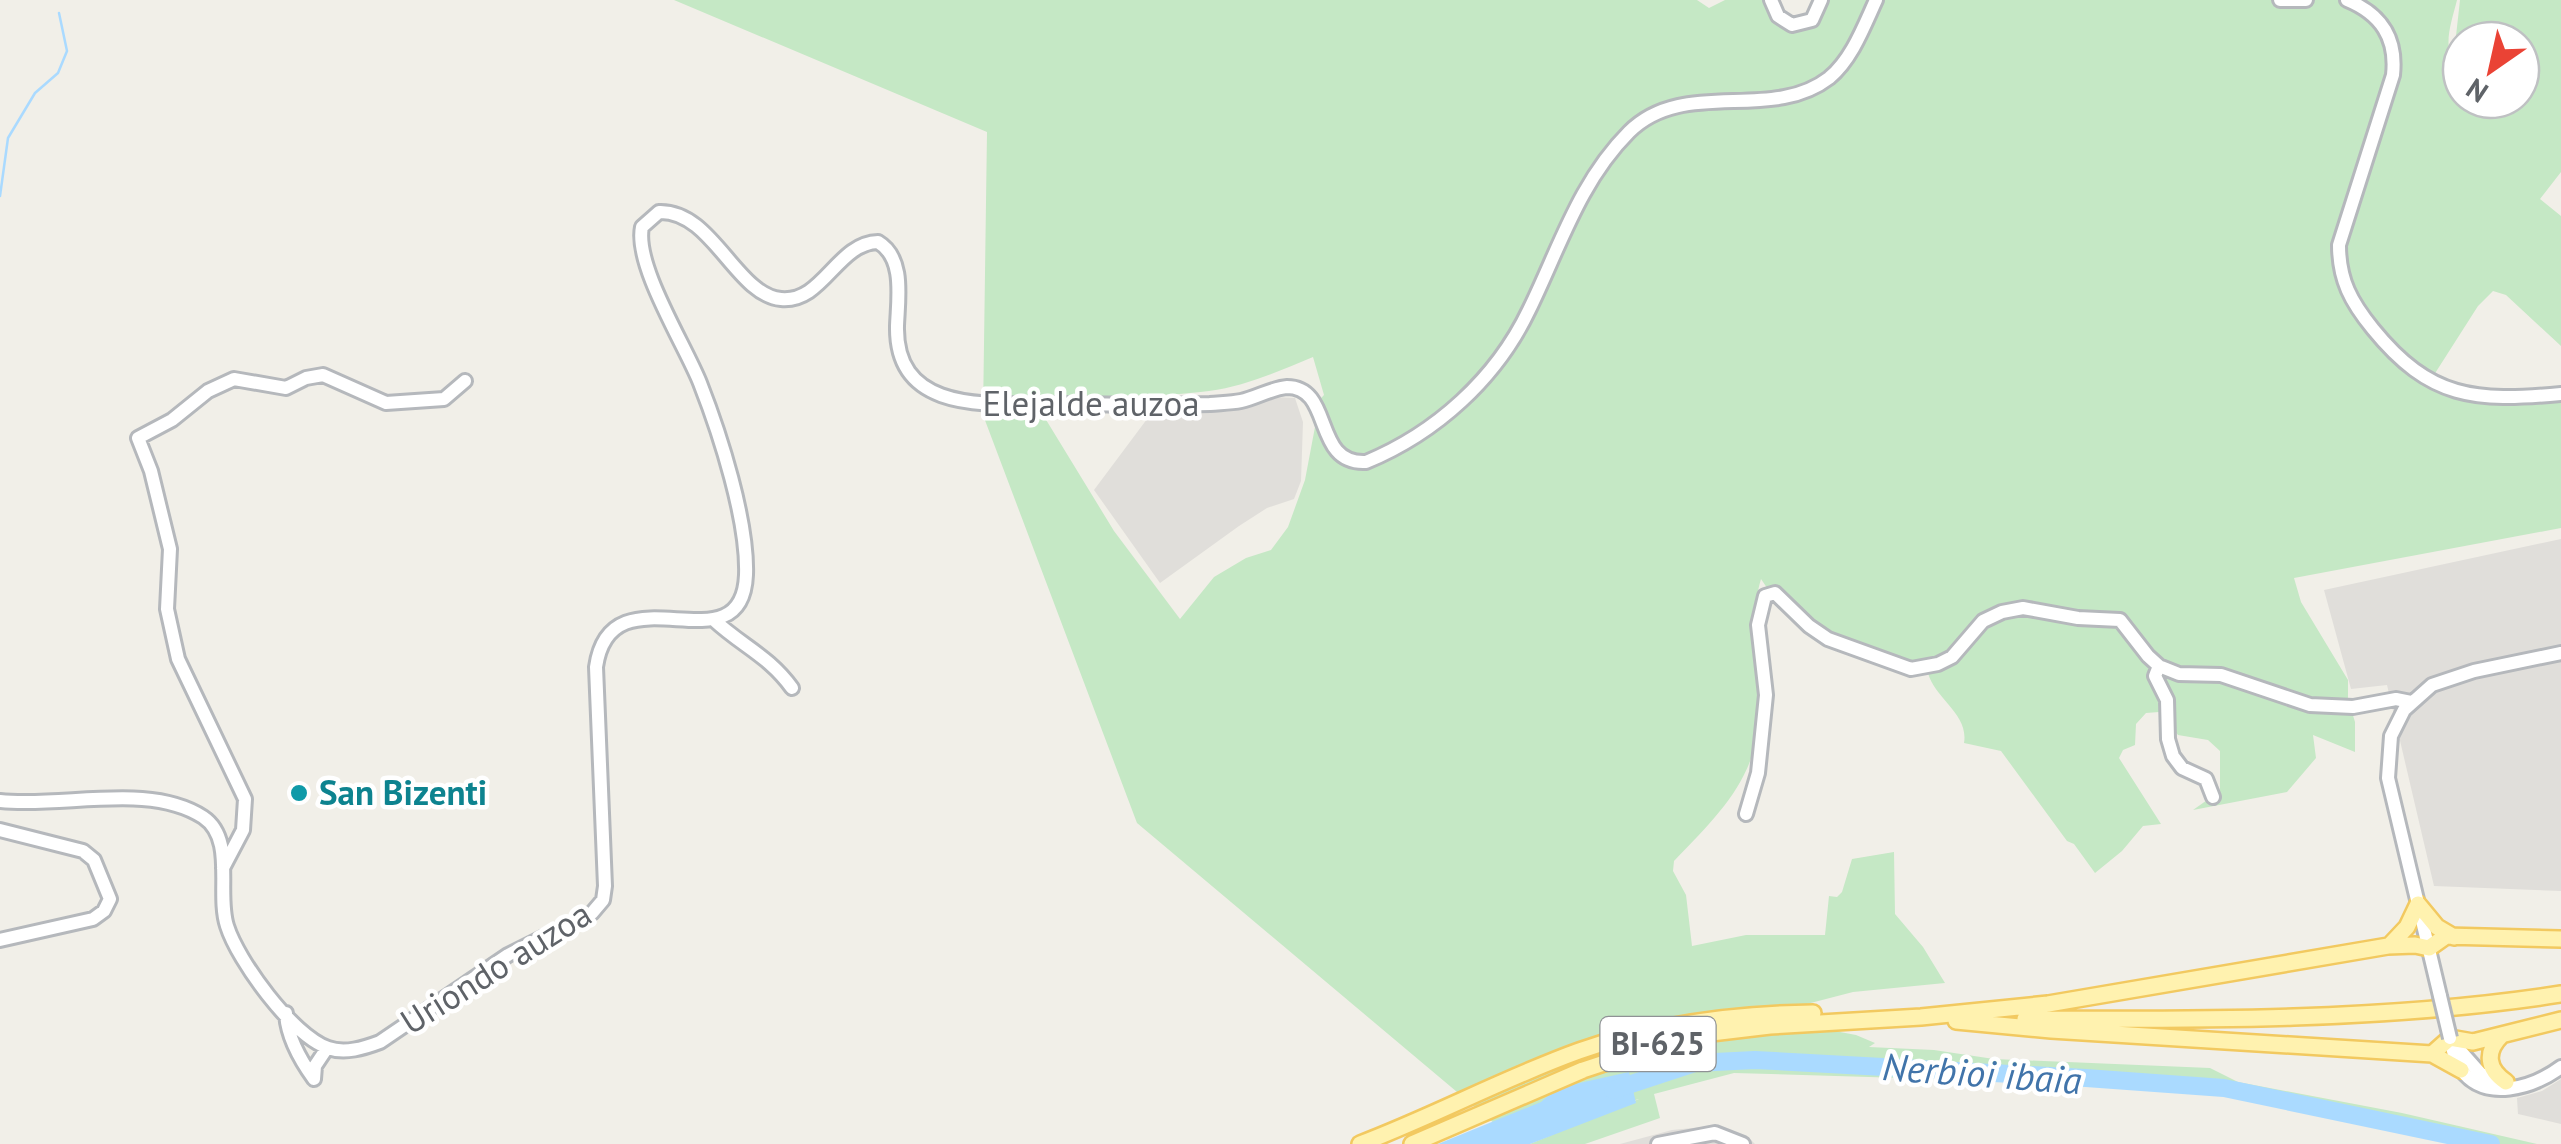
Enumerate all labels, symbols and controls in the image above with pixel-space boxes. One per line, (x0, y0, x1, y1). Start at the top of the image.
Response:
north arrow (2441, 20, 2541, 120)
text: N (2459, 71, 2495, 112)
street label: Elejalde auzoa (982, 380, 1200, 426)
place label: San Bizenti (319, 769, 487, 815)
marker: San Bizenti (288, 782, 310, 804)
street label: Uriondo auzoa (392, 890, 599, 1044)
road number: BI-625 (1600, 1017, 1716, 1071)
water label: Nerbioi ibaia (1881, 1041, 2084, 1104)

